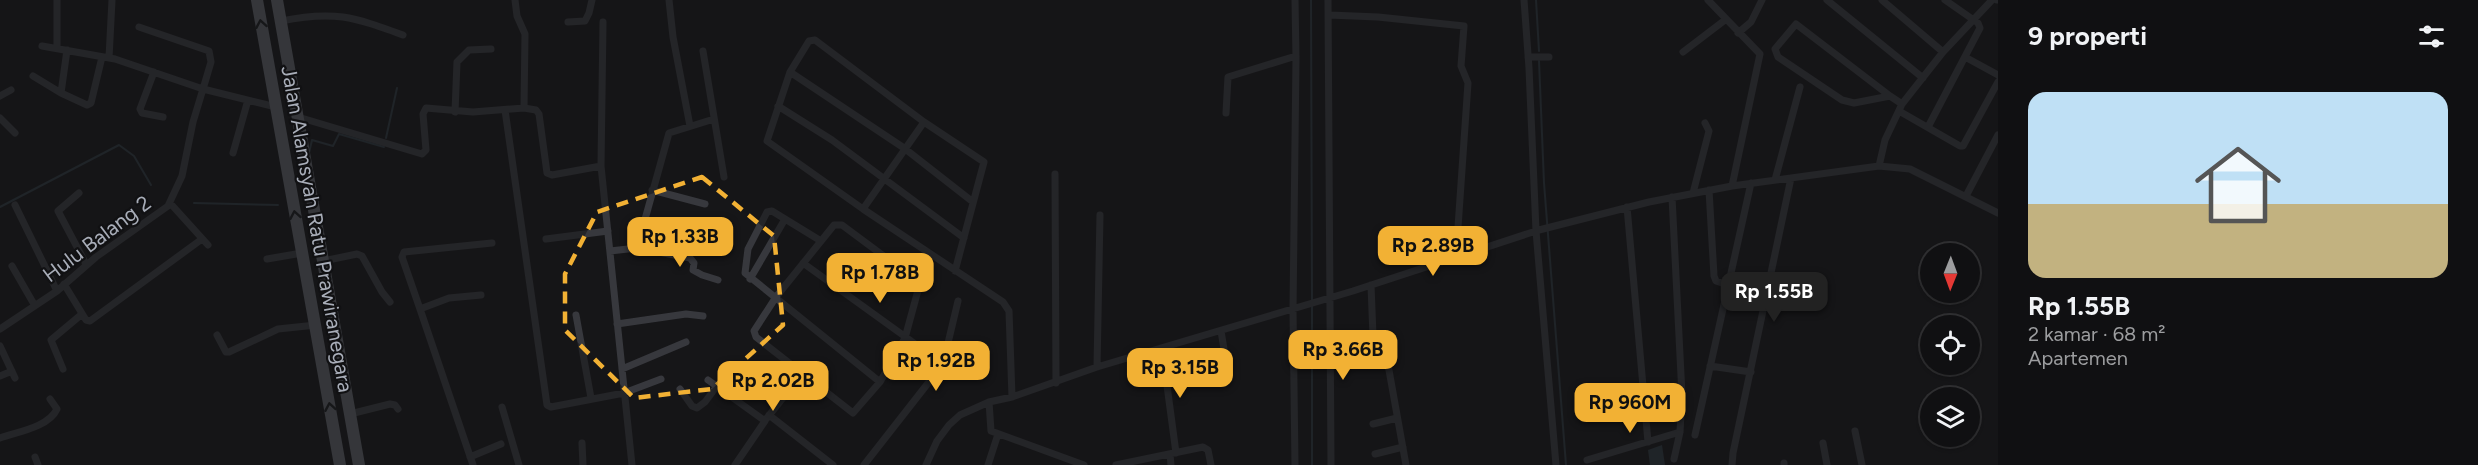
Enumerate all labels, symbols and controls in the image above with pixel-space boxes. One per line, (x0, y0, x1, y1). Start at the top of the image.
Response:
one-way arrow (255, 19, 268, 29)
text: 9 properti (2028, 20, 2147, 52)
icon: filters (2415, 20, 2448, 53)
street label: Jalan Alamsyah Ratu Prawiranegara (276, 64, 359, 394)
icon: home (2184, 131, 2292, 239)
street label: Hulu Balang 2 (38, 190, 156, 287)
one-way arrow (289, 211, 302, 221)
pin: Rp 1.33B (618, 217, 742, 268)
text: Rp 1.33B (641, 224, 719, 248)
pin: Rp 2.89B (1371, 226, 1495, 277)
text: Rp 2.89B (1392, 233, 1474, 257)
north arrow (1920, 243, 1980, 303)
map controls (1920, 243, 1980, 447)
pin: Rp 1.78B (818, 253, 942, 304)
text: Rp 1.78B (841, 260, 919, 284)
pin: Rp 1.55B (1712, 272, 1836, 323)
text: Rp 1.55B (1735, 279, 1813, 303)
text: Rp 1.55B (2028, 290, 2130, 322)
button: locate (1920, 315, 1980, 375)
text: 2 kamar · 68 m² (2028, 322, 2166, 346)
pin: Rp 3.66B (1281, 330, 1405, 381)
text: Rp 3.66B (1302, 337, 1384, 361)
pin: Rp 1.92B (874, 341, 998, 392)
text: Apartemen (2028, 346, 2128, 370)
text: Rp 1.92B (897, 348, 975, 372)
pin: Rp 3.15B (1118, 348, 1242, 399)
text: Rp 3.15B (1141, 355, 1219, 379)
pin: Rp 2.02B (711, 361, 835, 412)
text: Rp 2.02B (732, 368, 815, 392)
pin: Rp 960M (1575, 383, 1685, 434)
button: layers (1920, 387, 1980, 447)
text: Rp 960M (1589, 390, 1671, 414)
one-way arrow (324, 403, 336, 412)

